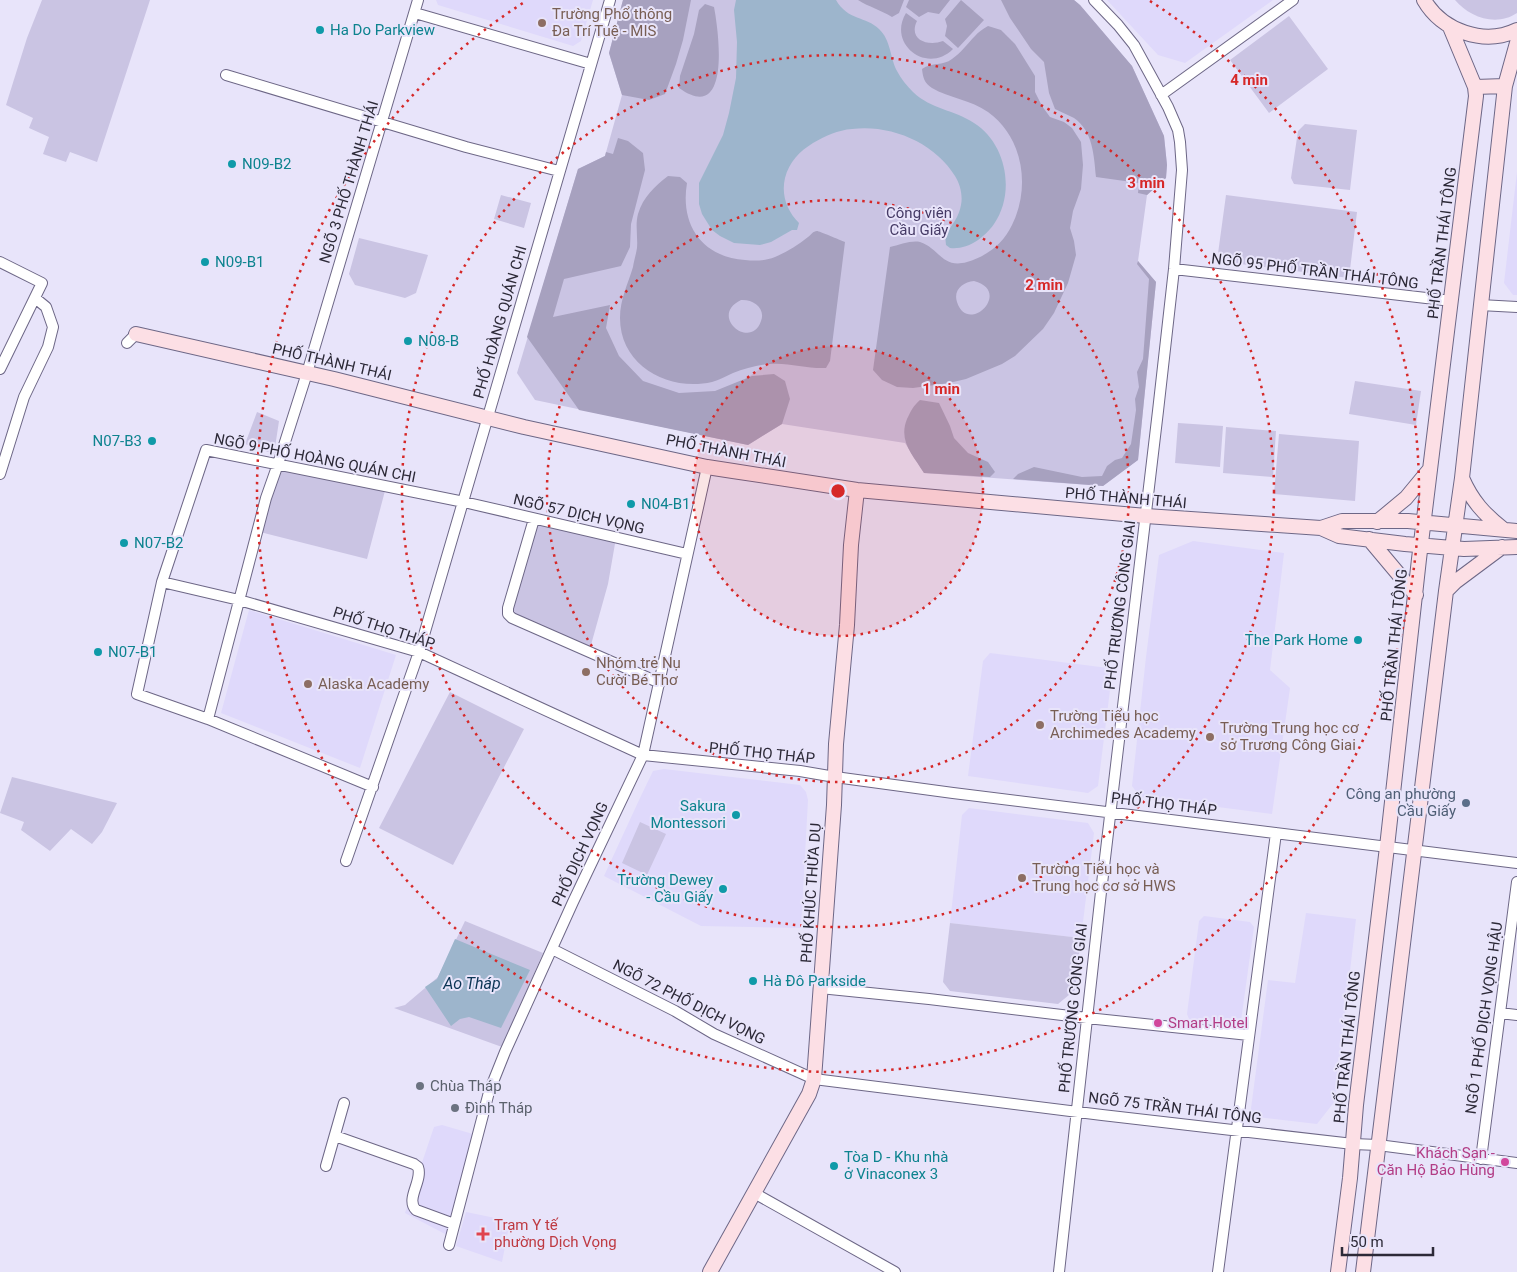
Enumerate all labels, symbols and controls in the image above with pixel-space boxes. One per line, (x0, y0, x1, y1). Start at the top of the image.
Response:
place label: Trường Phổ thông Đa Trí Tuệ - MIS (552, 5, 672, 40)
marker: Trường Phổ thông Đa Trí Tuệ - MIS (536, 17, 548, 29)
place label: Ha Do Parkview (330, 21, 435, 39)
marker: Ha Do Parkview (314, 24, 326, 36)
text: 4 min (1230, 71, 1268, 89)
street label: NGÕ 3 PHỐ THÀNH THÁI (315, 98, 382, 265)
place label: N09-B2 (242, 155, 291, 173)
marker: N09-B2 (226, 158, 238, 170)
street label: PHỐ TRẦN THÁI TÔNG (1423, 166, 1460, 320)
text: 3 min (1127, 174, 1165, 192)
park label: Công viên Cầu Giấy (886, 204, 952, 239)
street label: PHỐ HOÀNG QUÁN CHI (469, 243, 530, 400)
street label: NGÕ 95 PHỐ TRẦN THÁI TÔNG (1210, 248, 1420, 293)
place label: N09-B1 (215, 253, 264, 271)
marker: N09-B1 (199, 256, 211, 268)
text: 2 min (1025, 276, 1063, 294)
place label: N08-B (418, 332, 459, 350)
marker: N08-B (402, 335, 414, 347)
street label: PHỐ THÀNH THÁI (271, 339, 394, 384)
text: 1 min (922, 380, 960, 398)
street label: NGÕ 9 PHỐ HOÀNG QUÁN CHI (213, 429, 418, 486)
street label: PHỐ THÀNH THÁI (664, 430, 788, 471)
place label: N07-B3 (93, 432, 142, 450)
marker: N07-B3 (146, 435, 158, 447)
centre of rings (829, 482, 847, 500)
street label: PHỐ THÀNH THÁI (1064, 483, 1188, 512)
street label: NGÕ 57 DỊCH VỌNG (512, 490, 646, 538)
place label: N04-B1 (641, 495, 690, 513)
marker: N04-B1 (625, 498, 637, 510)
street label: PHỐ TRƯƠNG CÔNG GIAI (1100, 519, 1139, 691)
place label: N07-B2 (134, 534, 183, 552)
marker: N07-B2 (118, 537, 130, 549)
street label: PHỐ TRẦN THÁI TÔNG (1376, 568, 1411, 722)
street label: PHỐ THỌ THÁP (331, 602, 438, 653)
place label: The Park Home (1245, 631, 1348, 649)
marker: The Park Home (1352, 634, 1364, 646)
place label: N07-B1 (108, 643, 157, 661)
marker: N07-B1 (92, 646, 104, 658)
place label: Nhóm trẻ Nụ Cười Bé Thơ (596, 654, 681, 689)
marker: Nhóm trẻ Nụ Cười Bé Thơ (580, 666, 592, 678)
place label: Alaska Academy (318, 675, 429, 693)
marker: Alaska Academy (302, 678, 314, 690)
place label: Trường Tiểu học Archimedes Academy (1050, 707, 1196, 742)
marker: Trường Tiểu học Archimedes Academy (1034, 719, 1046, 731)
place label: Trường Trung học cơ sở Trương Công Giai (1220, 719, 1359, 754)
marker: Trường Trung học cơ sở Trương Công Giai (1204, 731, 1216, 743)
street label: PHỐ THỌ THÁP (708, 737, 816, 768)
place label: Công an phường Cầu Giấy (1346, 785, 1456, 820)
street label: PHỐ THỌ THÁP (1110, 788, 1218, 819)
place label: Sakura Montessori (650, 797, 726, 832)
marker: Công an phường Cầu Giấy (1460, 797, 1472, 809)
street label: PHỐ DỊCH VỌNG (547, 799, 612, 909)
marker: Sakura Montessori (730, 809, 742, 821)
street label: PHỐ KHÚC THỪA DỤ (796, 822, 825, 964)
place label: Trường Tiểu học và Trung học cơ sở HWS (1032, 860, 1176, 895)
place label: Trường Dewey - Cầu Giấy (617, 871, 713, 906)
marker: Trường Tiểu học và Trung học cơ sở HWS (1016, 872, 1028, 884)
marker: Trường Dewey - Cầu Giấy (717, 883, 729, 895)
street label: NGÕ 1 PHỐ DỊCH VỌNG HẬU (1461, 921, 1506, 1115)
street label: PHỐ TRƯƠNG CÔNG GIAI (1054, 922, 1091, 1094)
street label: NGÕ 72 PHỐ DỊCH VỌNG (610, 955, 769, 1048)
street label: PHỐ TRẦN THÁI TÔNG (1329, 970, 1364, 1124)
place label: Hà Đô Parkside (763, 972, 866, 990)
water label: Ao Tháp (442, 974, 501, 993)
marker: Hà Đô Parkside (747, 975, 759, 987)
place label: Smart Hotel (1168, 1014, 1248, 1032)
marker: Smart Hotel (1152, 1017, 1164, 1029)
place label: Chùa Tháp (430, 1077, 502, 1095)
marker: Chùa Tháp (414, 1080, 426, 1092)
street label: NGÕ 75 TRẦN THÁI TÔNG (1087, 1087, 1263, 1128)
place label: Đình Tháp (465, 1099, 533, 1117)
marker: Đình Tháp (449, 1102, 461, 1114)
place label: Khách Sạn - Căn Hộ Bảo Hùng (1377, 1144, 1495, 1179)
place label: Tòa D - Khu nhà ở Vinaconex 3 (844, 1148, 948, 1183)
marker: Khách Sạn - Căn Hộ Bảo Hùng (1499, 1156, 1511, 1168)
marker: Tòa D - Khu nhà ở Vinaconex 3 (828, 1160, 840, 1172)
place label: Trạm Y tế phường Dịch Vọng (494, 1216, 617, 1251)
scale bar (1342, 1224, 1433, 1256)
marker: Trạm Y tế phường Dịch Vọng (476, 1227, 490, 1241)
text: 50 m (1350, 1233, 1384, 1251)

